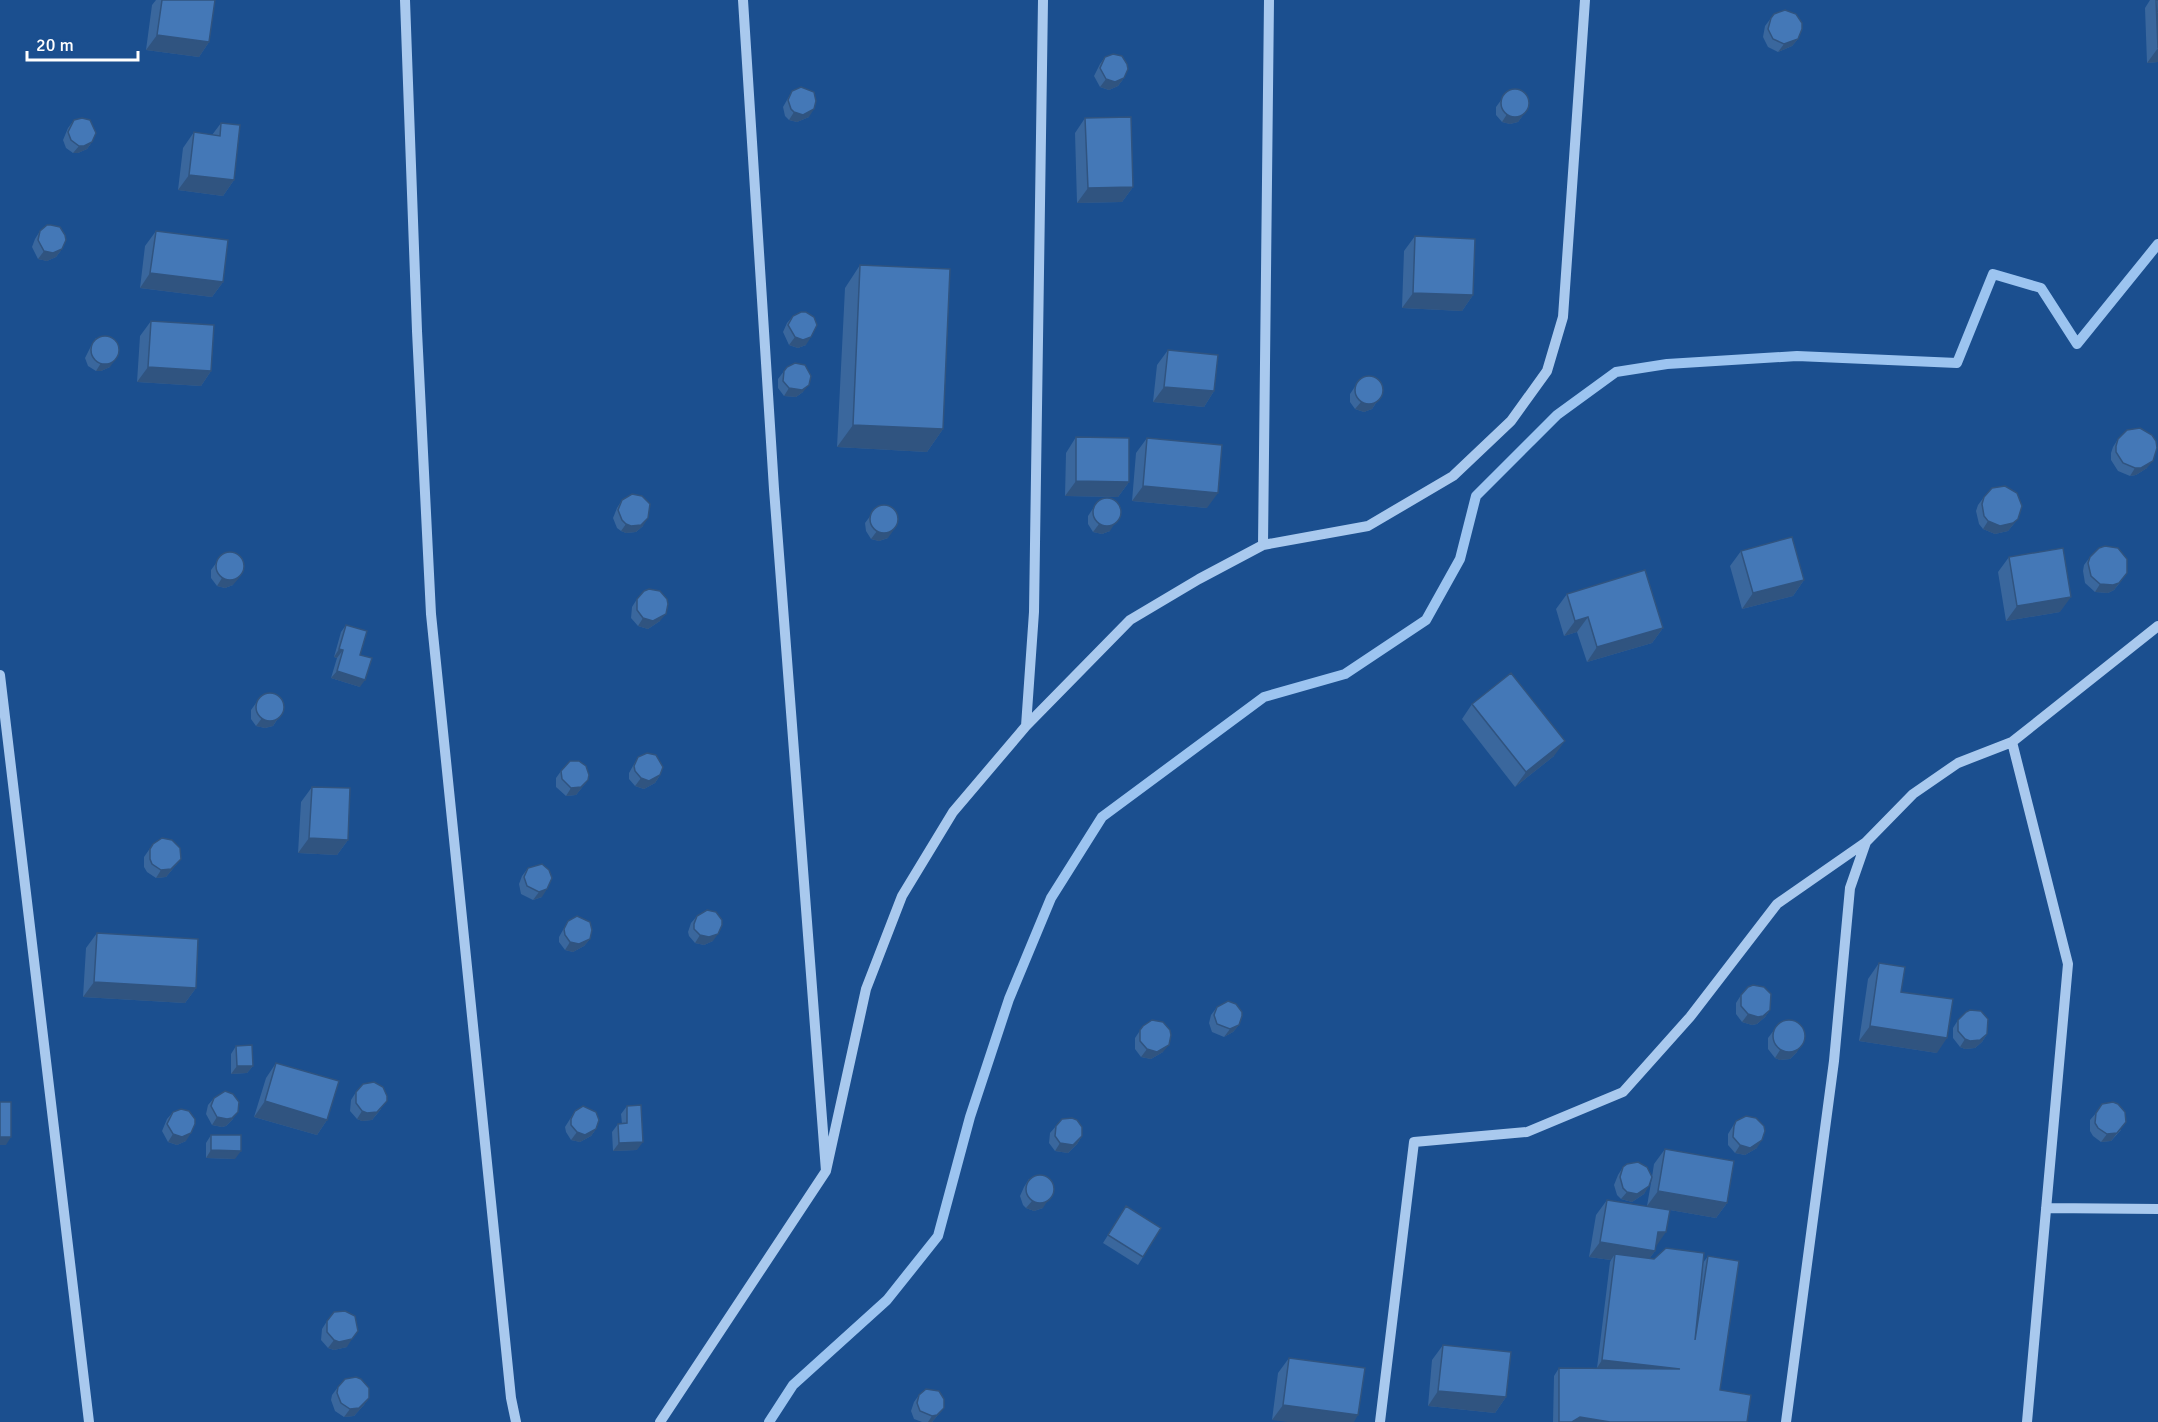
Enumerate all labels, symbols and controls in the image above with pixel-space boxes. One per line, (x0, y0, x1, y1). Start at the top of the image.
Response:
scale bar (27, 24, 138, 62)
text: 20 m (36, 34, 74, 56)

